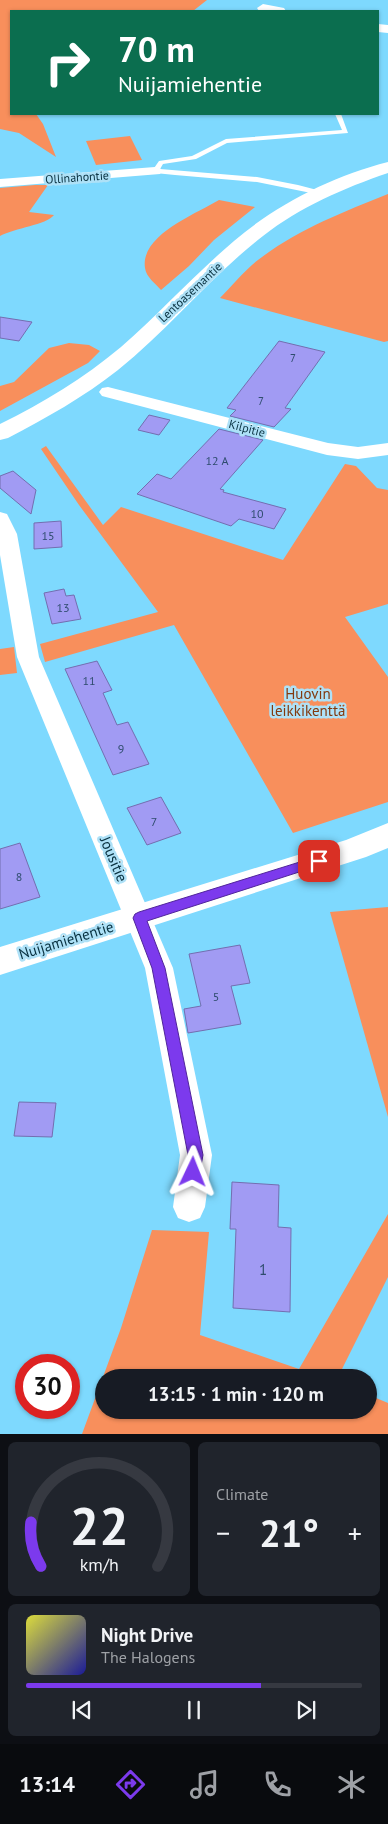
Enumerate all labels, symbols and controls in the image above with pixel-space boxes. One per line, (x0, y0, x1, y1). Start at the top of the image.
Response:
text: 70 m (118, 26, 195, 72)
icon: right (35, 30, 100, 95)
text: Nuijamiehentie (118, 70, 262, 98)
street label: Ollinahontie (45, 167, 109, 187)
street label: Lentoasemantie (155, 259, 225, 325)
house number: 7 (290, 351, 296, 365)
house number: 7 (258, 394, 264, 408)
street label: Kilpitie (227, 416, 267, 440)
house number: 12 A (206, 453, 228, 468)
house number: 10 (250, 506, 264, 521)
house number: 15 (41, 528, 55, 543)
house number: 13 (56, 600, 70, 615)
house number: 11 (82, 673, 96, 688)
park label: Huovin leikkikenttä (271, 684, 345, 720)
house number: 9 (118, 741, 124, 756)
house number: 7 (151, 814, 157, 829)
street label: Jousitie (96, 832, 132, 885)
pin (298, 840, 340, 882)
icon: arrive (305, 847, 333, 875)
house number: 8 (16, 869, 22, 884)
street label: Nuijamiehentie (16, 917, 116, 963)
house number: 5 (213, 989, 219, 1004)
position arrow (166, 1145, 218, 1197)
house number: 1 (259, 1260, 267, 1279)
speed limit sign: 30 (15, 1354, 80, 1419)
text: 13:15 · 1 min · 120 m (148, 1382, 324, 1406)
text: Climate (216, 1484, 268, 1504)
text: 22 (70, 1492, 128, 1559)
text: 21° (259, 1508, 319, 1557)
text: − (216, 1514, 230, 1551)
text: + (348, 1514, 362, 1551)
text: km/h (79, 1553, 119, 1576)
text: Night Drive (101, 1623, 193, 1647)
text: The Halogens (101, 1647, 195, 1667)
icon: previous (68, 1696, 96, 1724)
icon: pause (180, 1696, 208, 1724)
icon: next (292, 1696, 320, 1724)
icon: directions (113, 1767, 148, 1802)
icon: music (187, 1767, 222, 1802)
icon: phone (260, 1767, 295, 1802)
icon: climate (334, 1767, 369, 1802)
text: 13:14 (19, 1770, 75, 1798)

